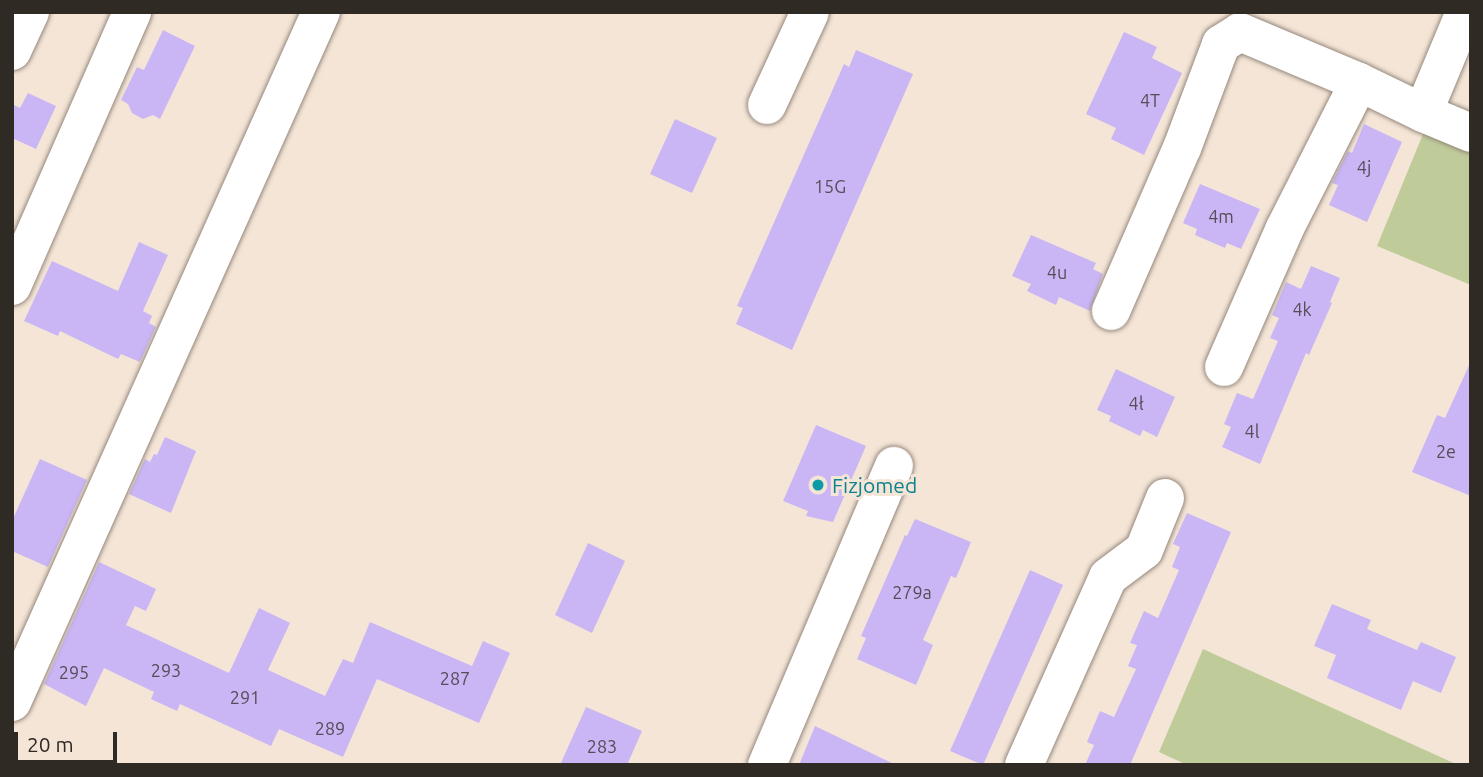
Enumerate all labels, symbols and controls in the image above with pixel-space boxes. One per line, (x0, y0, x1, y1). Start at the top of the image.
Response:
house number: 4T (1140, 89, 1160, 111)
house number: 4j (1357, 156, 1371, 178)
house number: 15G (814, 175, 846, 197)
house number: 4m (1208, 205, 1234, 227)
house number: 4u (1047, 261, 1067, 283)
house number: 4k (1292, 298, 1312, 320)
house number: 4ł (1129, 392, 1143, 414)
house number: 4l (1245, 420, 1259, 442)
house number: 2e (1436, 440, 1456, 462)
place label: Fizjomed (832, 472, 917, 498)
marker: Fizjomed (810, 477, 826, 493)
house number: 279a (892, 581, 932, 603)
house number: 293 (151, 659, 181, 681)
house number: 295 (59, 661, 89, 683)
house number: 287 (440, 667, 470, 689)
house number: 291 (230, 686, 260, 708)
house number: 289 (315, 717, 345, 739)
scale bar (18, 718, 121, 762)
text: 20 m (27, 732, 74, 756)
house number: 283 (587, 735, 617, 757)

